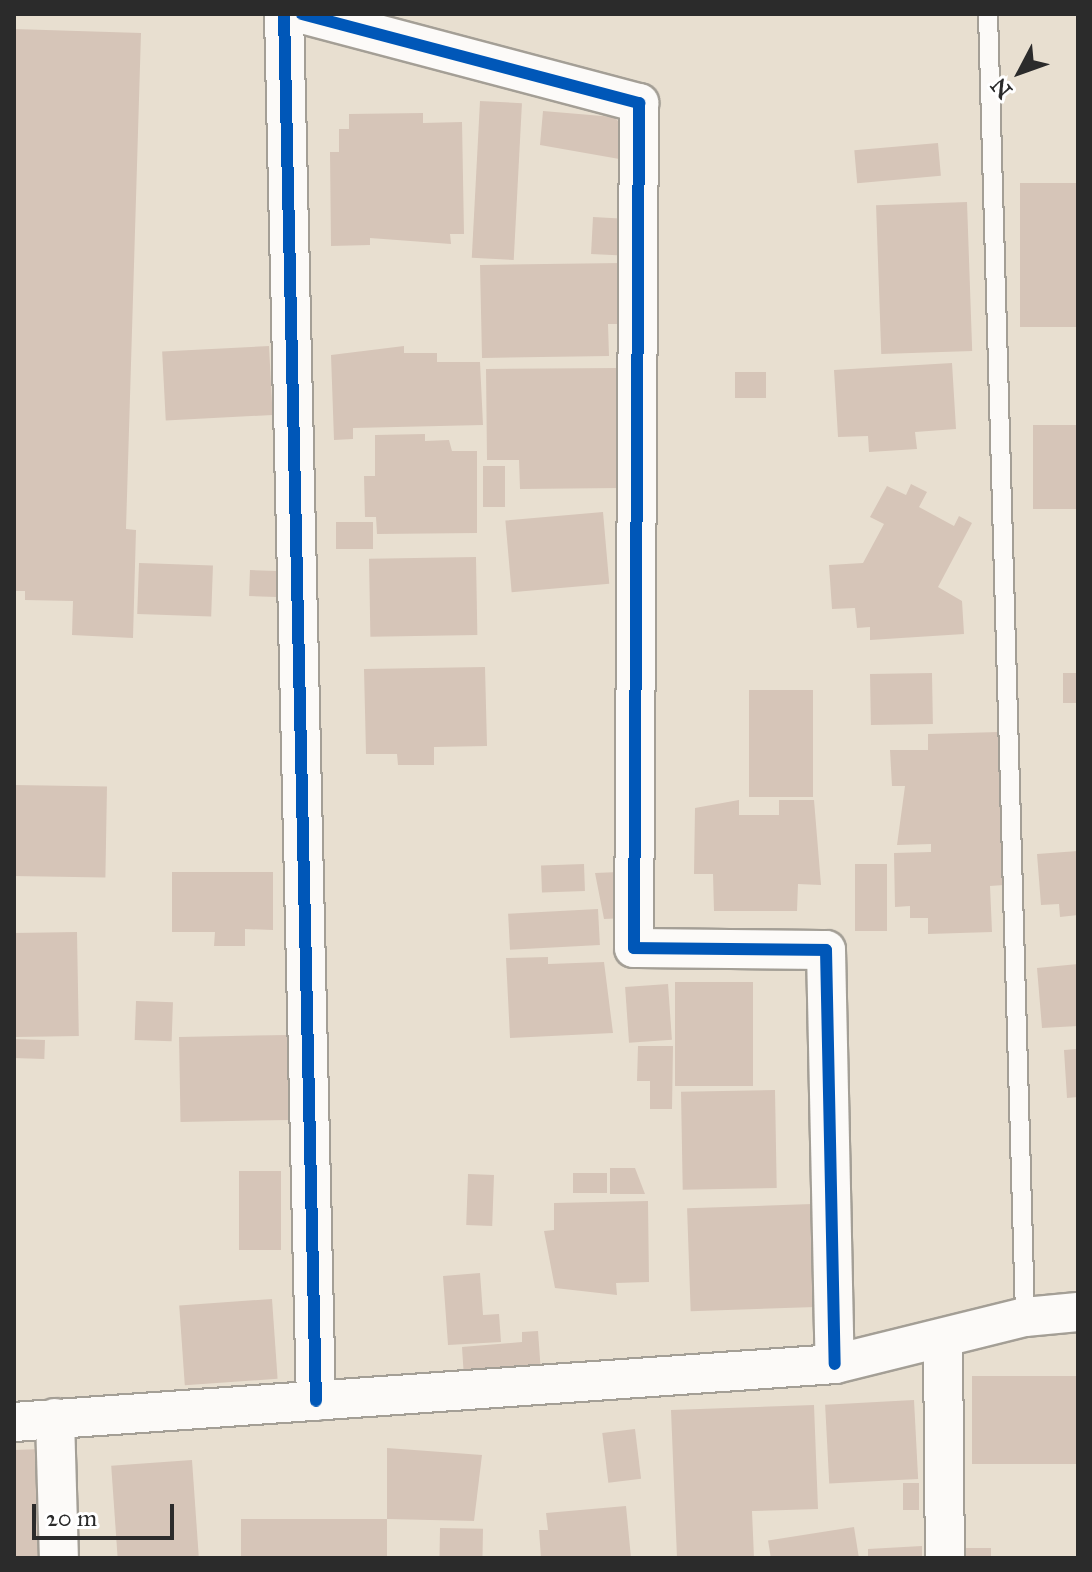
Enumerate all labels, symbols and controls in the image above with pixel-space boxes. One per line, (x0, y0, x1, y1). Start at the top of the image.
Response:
north arrow (980, 32, 1060, 112)
text: N (985, 72, 1018, 104)
scale bar (36, 1488, 178, 1538)
text: 20 m (46, 1503, 97, 1533)

